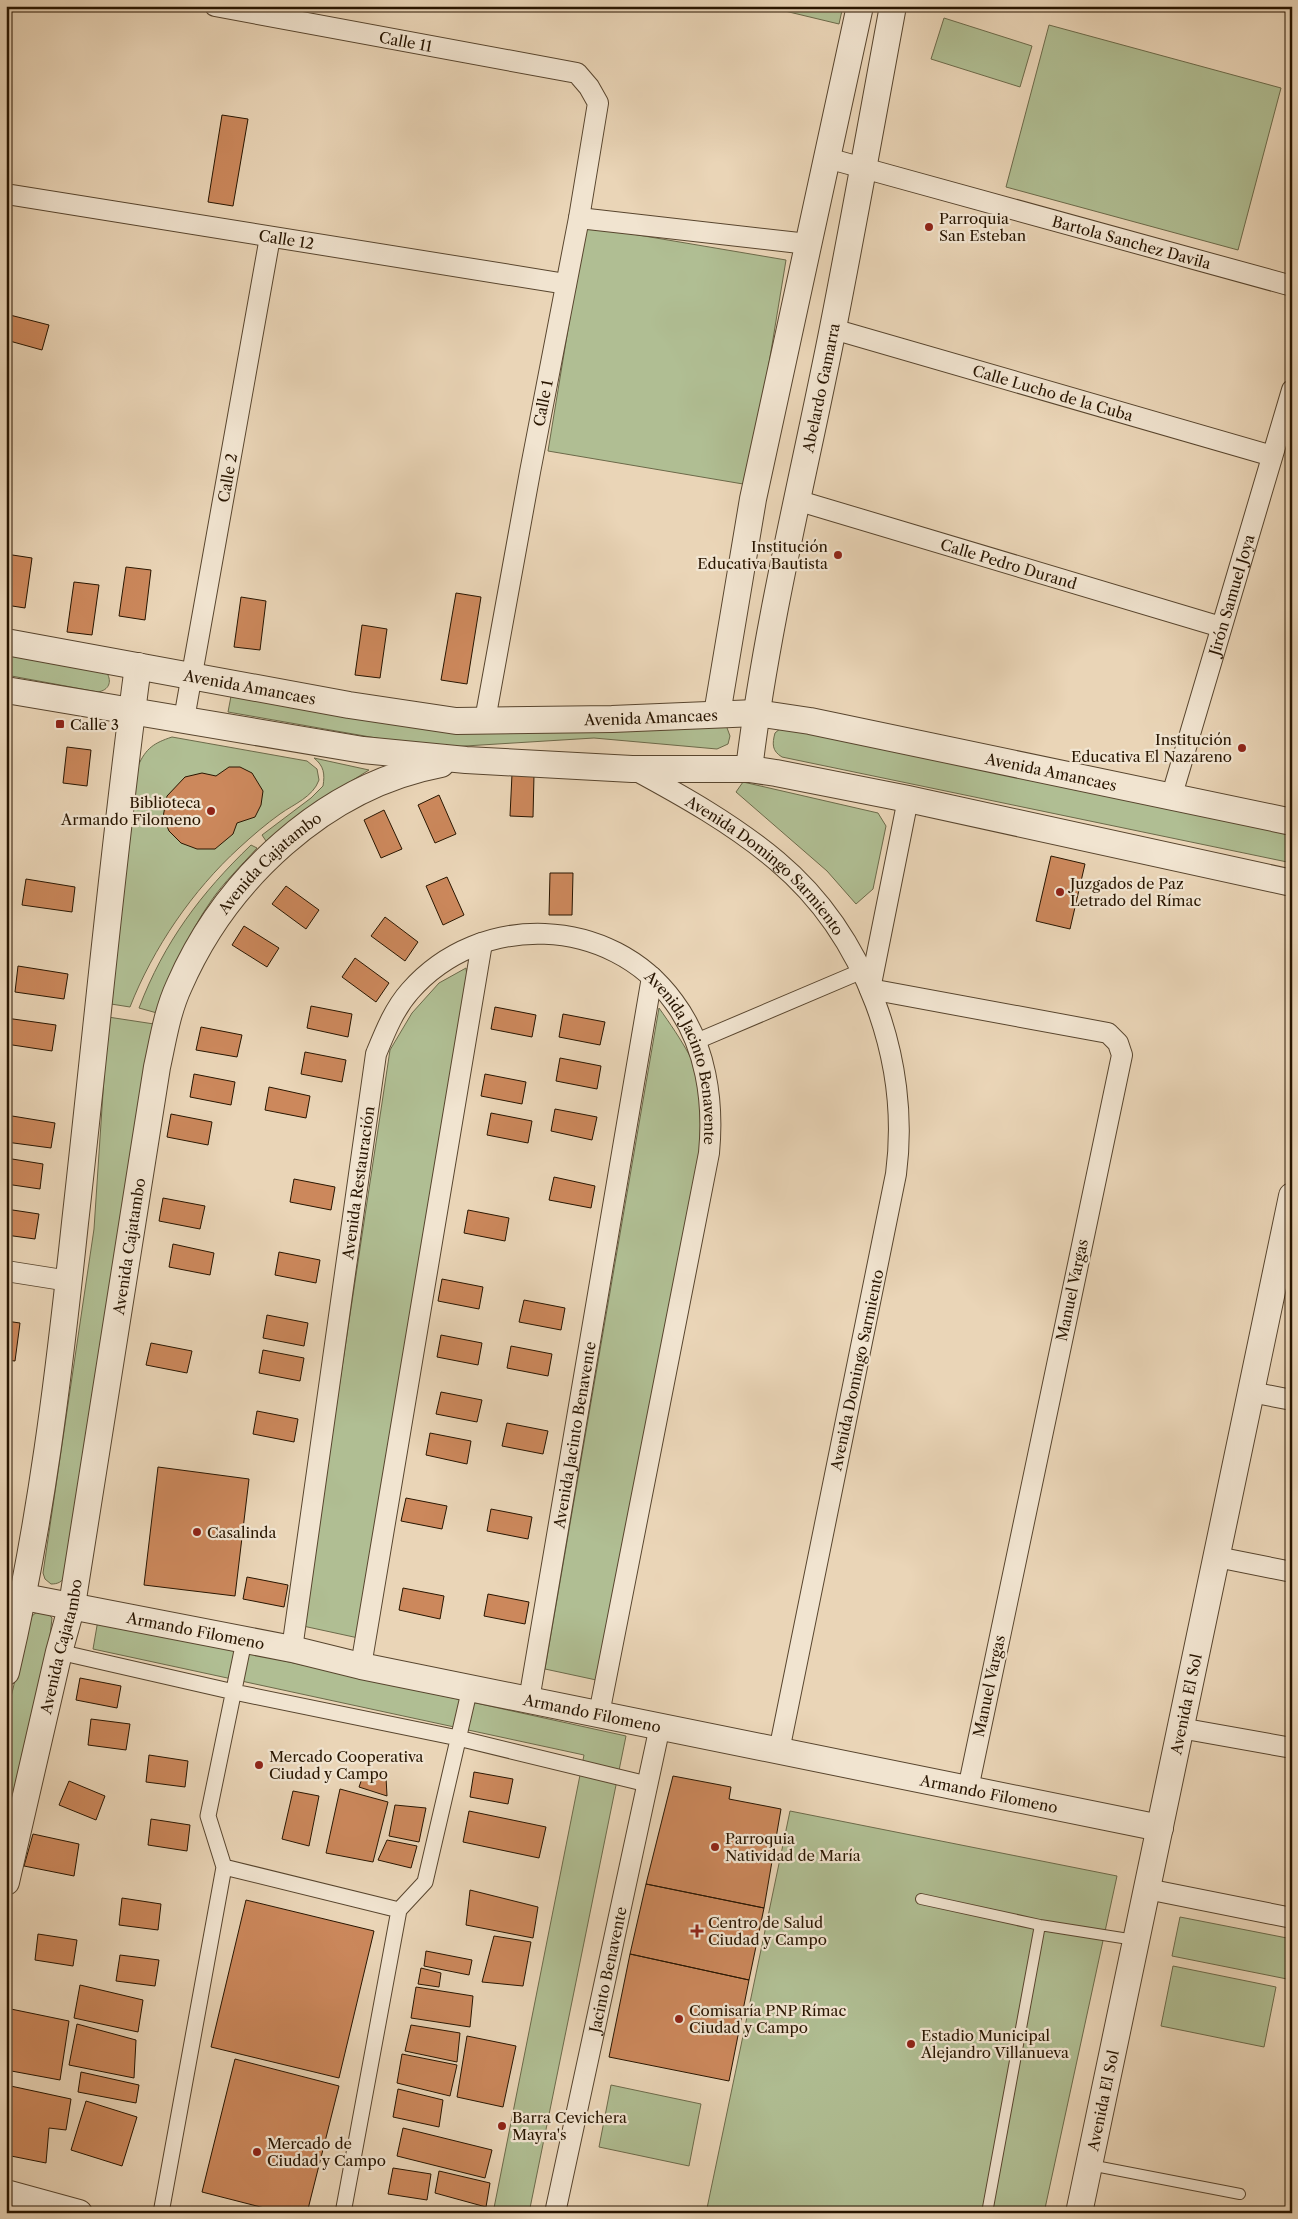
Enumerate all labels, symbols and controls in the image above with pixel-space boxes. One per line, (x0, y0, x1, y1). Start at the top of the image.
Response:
street label: Calle 11 (378, 27, 434, 56)
place label: Parroquia San Esteban (939, 209, 1027, 245)
street label: Bartola Sanchez Davila (1050, 211, 1213, 273)
marker: Parroquia San Esteban (923, 221, 935, 233)
street label: Calle 12 (257, 225, 315, 253)
street label: Abelardo Gamarra (798, 321, 843, 455)
street label: Calle Lucho de la Cuba (971, 360, 1135, 425)
street label: Calle 1 (529, 377, 557, 428)
street label: Calle 2 (213, 452, 241, 504)
street label: Jirón Samuel Joya (1204, 532, 1258, 659)
street label: Calle Pedro Durand (938, 534, 1079, 593)
place label: Institución Educativa Bautista (697, 537, 829, 573)
marker: Institución Educativa Bautista (832, 549, 844, 561)
street label: Avenida Amancaes (181, 665, 317, 708)
street label: Avenida Amancaes (583, 705, 718, 729)
place label: Calle 3 (70, 715, 119, 734)
marker: Calle 3 (54, 718, 66, 730)
place label: Institución Educativa El Nazareno (1071, 730, 1233, 766)
marker: Institución Educativa El Nazareno (1236, 742, 1248, 754)
street label: Avenida Amancaes (983, 748, 1118, 795)
street label: Avenida Domingo Sarmiento (682, 791, 848, 939)
place label: Biblioteca Armando Filomeno (60, 793, 201, 829)
marker: Biblioteca Armando Filomeno (205, 805, 217, 817)
street label: Avenida Cajatambo (213, 808, 325, 918)
place label: Juzgados de Paz Letrado del Rímac (1068, 874, 1201, 910)
marker: Juzgados de Paz Letrado del Rímac (1054, 886, 1066, 898)
street label: Avenida Jacinto Benavente (640, 966, 720, 1146)
street label: Avenida Restauración (337, 1104, 378, 1261)
street label: Avenida Cajatambo (108, 1176, 149, 1317)
street label: Manuel Vargas (1052, 1237, 1092, 1343)
street label: Avenida Domingo Sarmiento (826, 1268, 888, 1473)
street label: Avenida Jacinto Benavente (549, 1340, 599, 1531)
place label: Casalinda (207, 1523, 276, 1542)
marker: Casalinda (191, 1526, 203, 1538)
street label: Avenida Cajatambo (35, 1577, 85, 1717)
street label: Armando Filomeno (124, 1607, 266, 1653)
street label: Manuel Vargas (969, 1633, 1009, 1739)
street label: Avenida El Sol (1166, 1651, 1206, 1757)
street label: Armando Filomeno (521, 1689, 663, 1736)
place label: Mercado Cooperativa Ciudad y Campo (269, 1747, 424, 1783)
marker: Mercado Cooperativa Ciudad y Campo (253, 1759, 265, 1771)
street label: Armando Filomeno (918, 1770, 1060, 1817)
place label: Parroquia Natividad de María (725, 1829, 861, 1865)
marker: Parroquia Natividad de María (709, 1841, 721, 1853)
street label: Jacinto Benavente (584, 1905, 630, 2036)
place label: Centro de Salud Ciudad y Campo (708, 1913, 827, 1949)
marker: Centro de Salud Ciudad y Campo (690, 1924, 704, 1938)
place label: Comisaría PNP Rímac Ciudad y Campo (689, 2001, 846, 2037)
marker: Comisaría PNP Rímac Ciudad y Campo (673, 2013, 685, 2025)
place label: Estadio Municipal Alejandro Villanueva (920, 2026, 1069, 2062)
marker: Estadio Municipal Alejandro Villanueva (905, 2038, 917, 2050)
street label: Avenida El Sol (1083, 2048, 1122, 2154)
place label: Barra Cevichera Mayra's (512, 2108, 627, 2144)
marker: Barra Cevichera Mayra's (496, 2120, 508, 2132)
place label: Mercado de Ciudad y Campo (267, 2134, 386, 2170)
marker: Mercado de Ciudad y Campo (251, 2146, 263, 2158)

